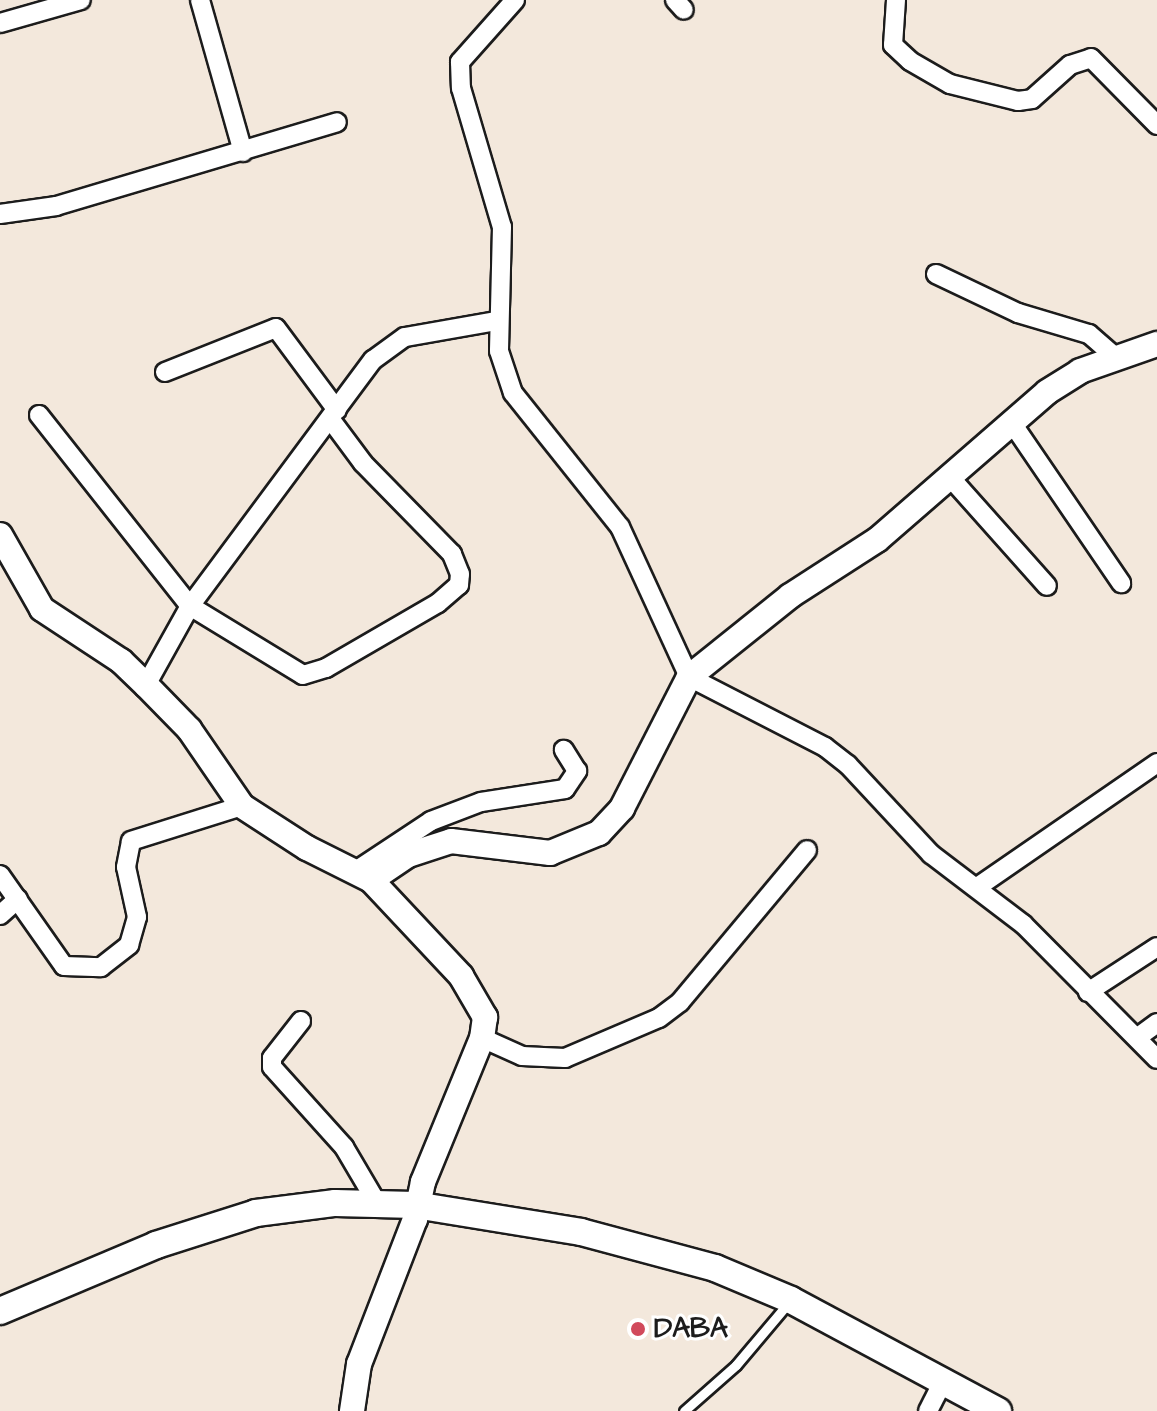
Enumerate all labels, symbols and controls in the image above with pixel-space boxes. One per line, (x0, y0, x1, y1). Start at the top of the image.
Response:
place label: DABA (654, 1312, 728, 1346)
marker: DABA (629, 1320, 647, 1338)

